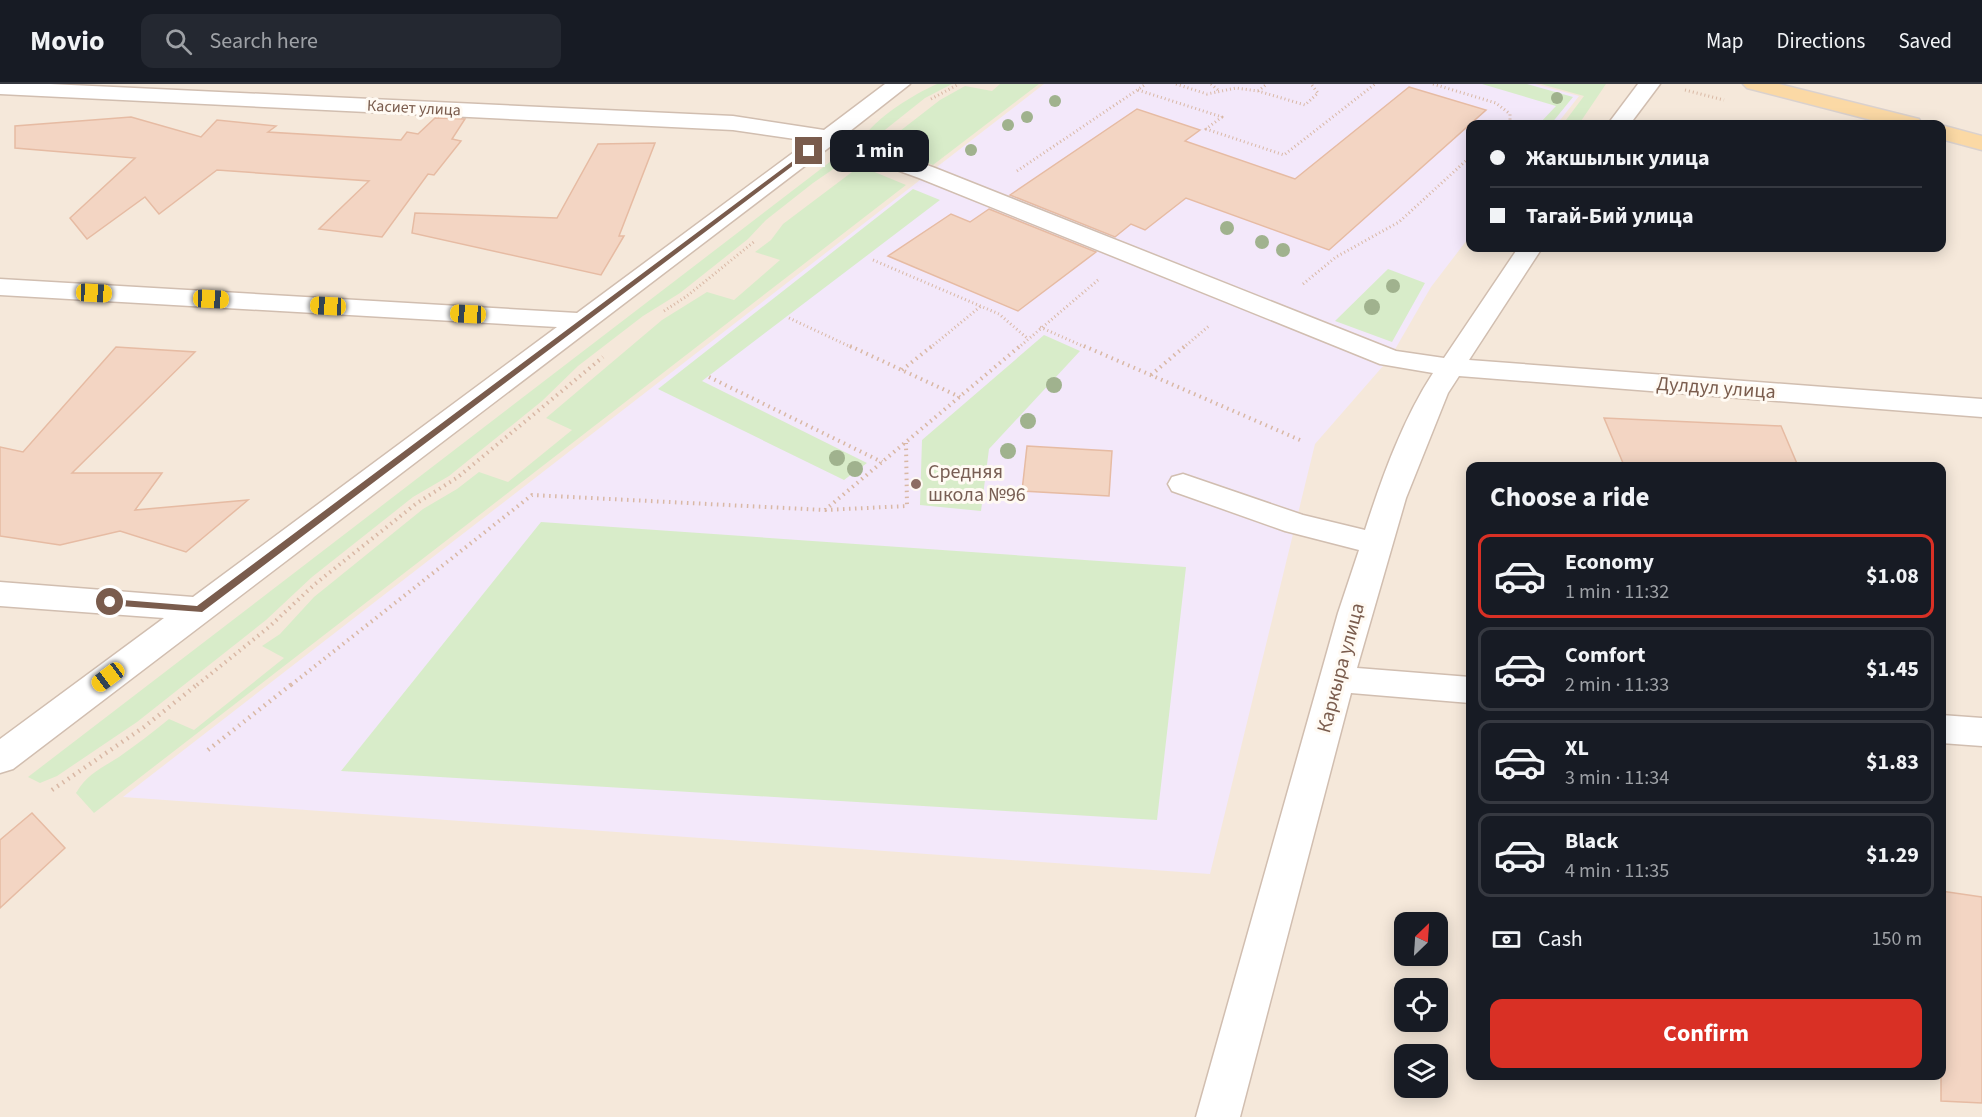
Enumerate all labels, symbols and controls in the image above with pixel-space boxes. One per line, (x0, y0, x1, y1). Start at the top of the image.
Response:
search box (141, 14, 561, 68)
text: Movio (30, 21, 105, 61)
icon: search (162, 25, 195, 58)
text: Search here (210, 25, 318, 57)
text: Map (1706, 26, 1744, 56)
text: Directions (1777, 26, 1865, 56)
text: Saved (1898, 26, 1952, 56)
street label: Касиет улица (367, 95, 461, 121)
callout: 1 min (830, 130, 929, 172)
route end (795, 137, 822, 164)
text: 1 min (855, 137, 904, 165)
text: Жакшылык улица (1526, 142, 1710, 174)
text: Тагай-Бий улица (1526, 200, 1694, 232)
car (76, 283, 112, 303)
car (193, 289, 229, 309)
car (310, 296, 346, 316)
car (450, 304, 486, 324)
street label: Дулдул улица (1655, 370, 1777, 406)
place label: Средняя школа №96 (928, 458, 1026, 509)
marker: Средняя школа №96 (909, 477, 923, 491)
text: Choose a ride (1490, 478, 1650, 517)
text: Economy (1565, 546, 1654, 578)
icon: car (1493, 549, 1547, 603)
text: $1.08 (1866, 560, 1919, 592)
text: 1 min · 11:32 (1565, 578, 1669, 606)
route start (96, 588, 123, 615)
street label: Каркыра улица (1310, 600, 1372, 736)
text: Comfort (1565, 639, 1646, 671)
icon: car (1493, 642, 1547, 696)
text: $1.45 (1866, 653, 1919, 685)
car (88, 659, 128, 695)
text: 2 min · 11:33 (1565, 671, 1669, 699)
text: XL (1565, 732, 1589, 764)
icon: car (1493, 735, 1547, 789)
text: $1.83 (1866, 746, 1919, 778)
text: 3 min · 11:34 (1565, 764, 1669, 792)
text: Black (1565, 825, 1619, 857)
icon: car (1493, 828, 1547, 882)
text: $1.29 (1866, 839, 1919, 871)
text: 4 min · 11:35 (1565, 857, 1669, 885)
north arrow (1394, 912, 1448, 966)
map controls (1394, 912, 1448, 1098)
icon: cash (1490, 923, 1523, 956)
text: Cash (1538, 923, 1583, 955)
text: 150 m (1872, 925, 1922, 953)
button: locate (1394, 978, 1448, 1032)
button: Confirm (1490, 999, 1922, 1068)
button: layers (1394, 1044, 1448, 1098)

